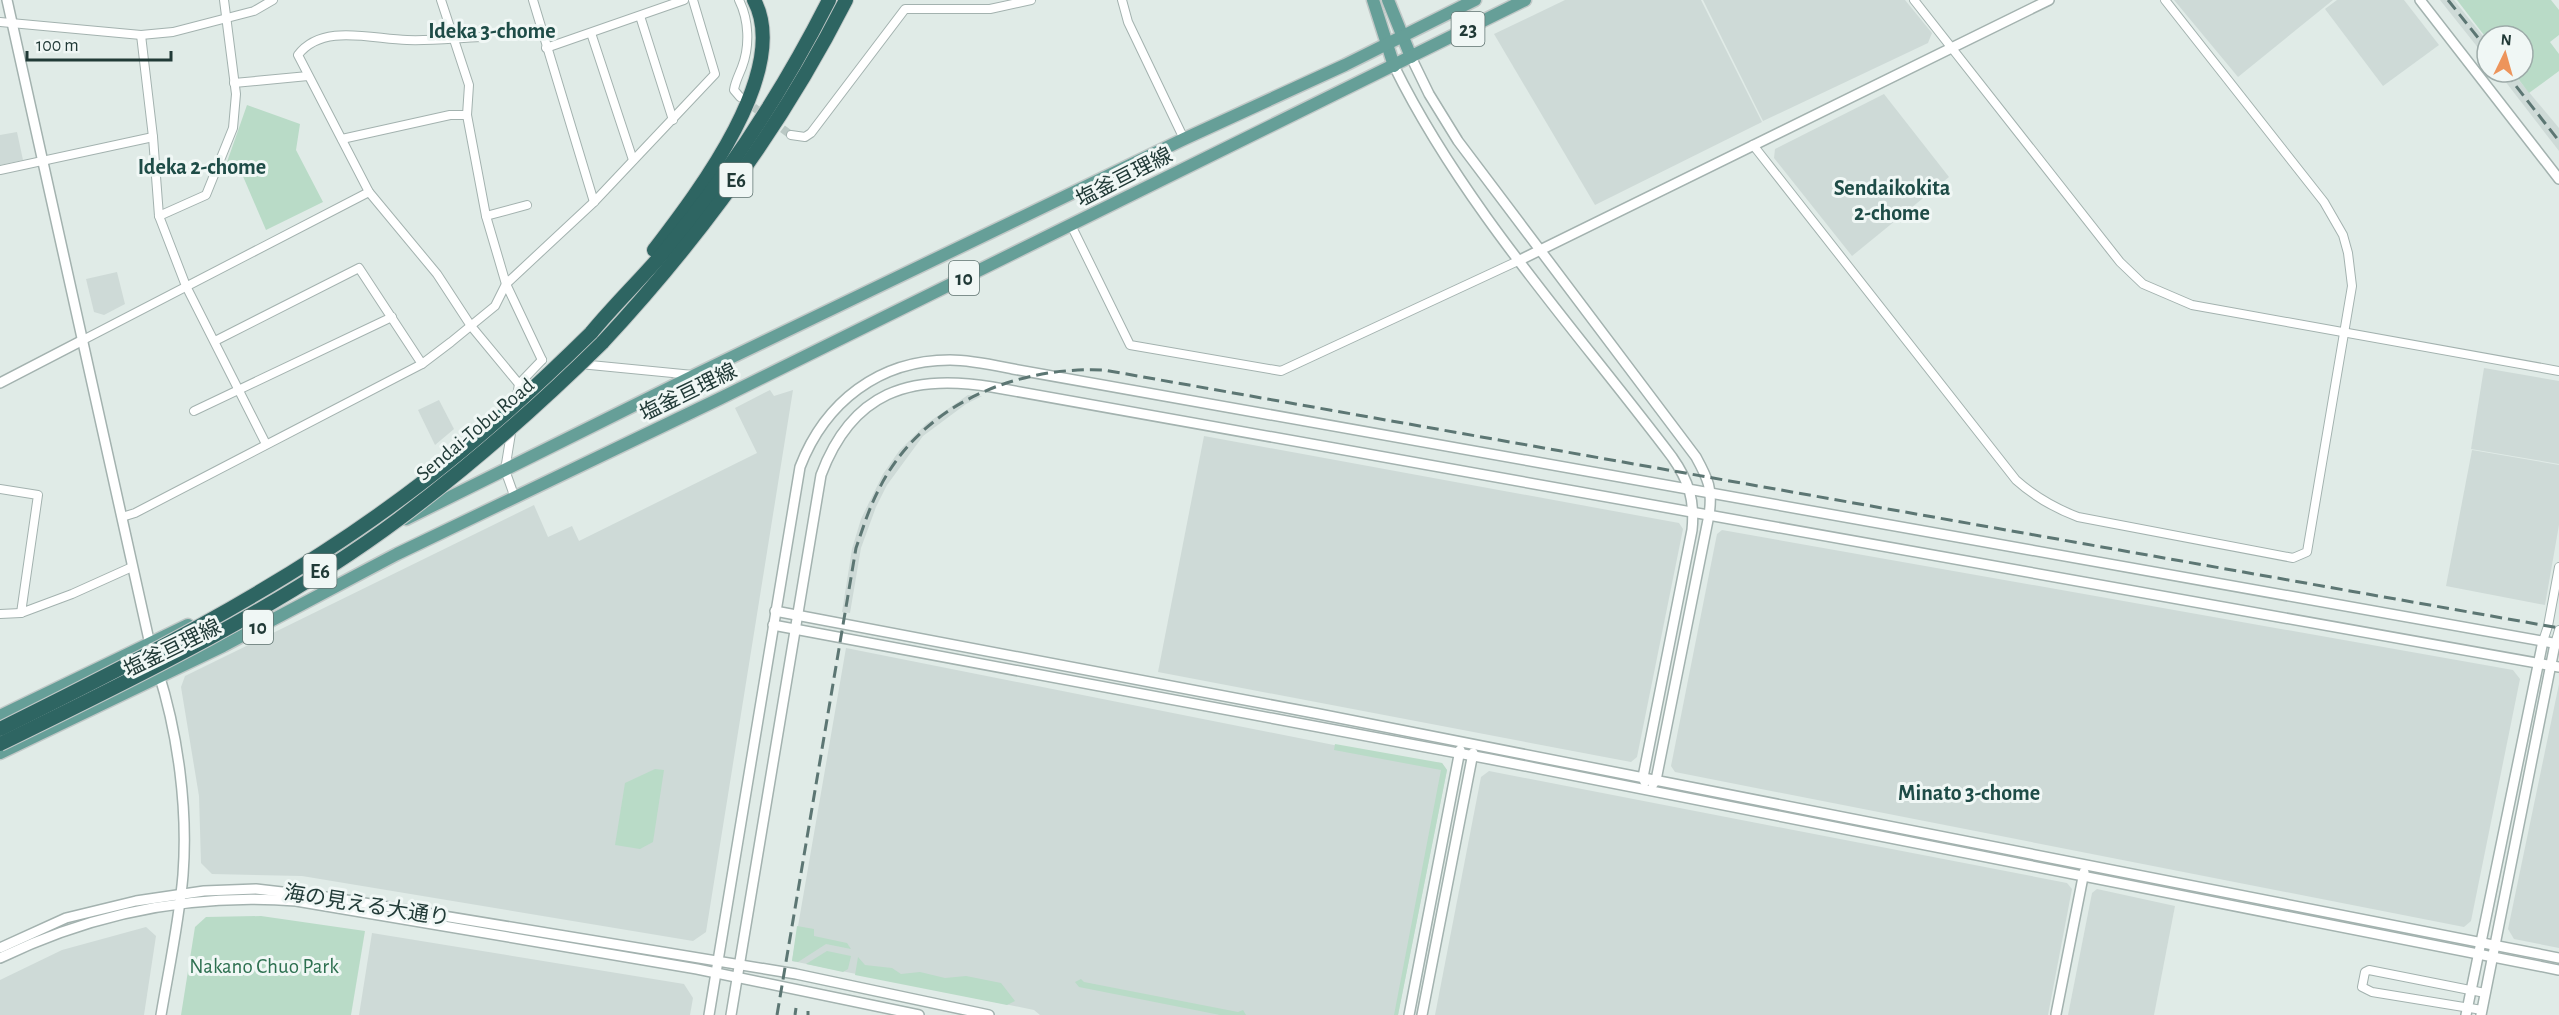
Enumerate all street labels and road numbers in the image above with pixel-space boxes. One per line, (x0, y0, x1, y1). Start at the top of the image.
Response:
road number: 23 (1452, 12, 1484, 46)
street label: 塩釜亘理線 (1072, 143, 1176, 211)
road number: E6 (720, 163, 752, 197)
road number: 10 (949, 261, 979, 295)
street label: 塩釜亘理線 (636, 359, 740, 425)
street label: Sendai-Tobu Road (412, 374, 538, 485)
road number: E6 (304, 554, 336, 588)
road number: 10 (243, 610, 273, 644)
street label: 塩釜亘理線 (120, 615, 224, 681)
street label: 海の見える大通り (283, 881, 451, 929)

